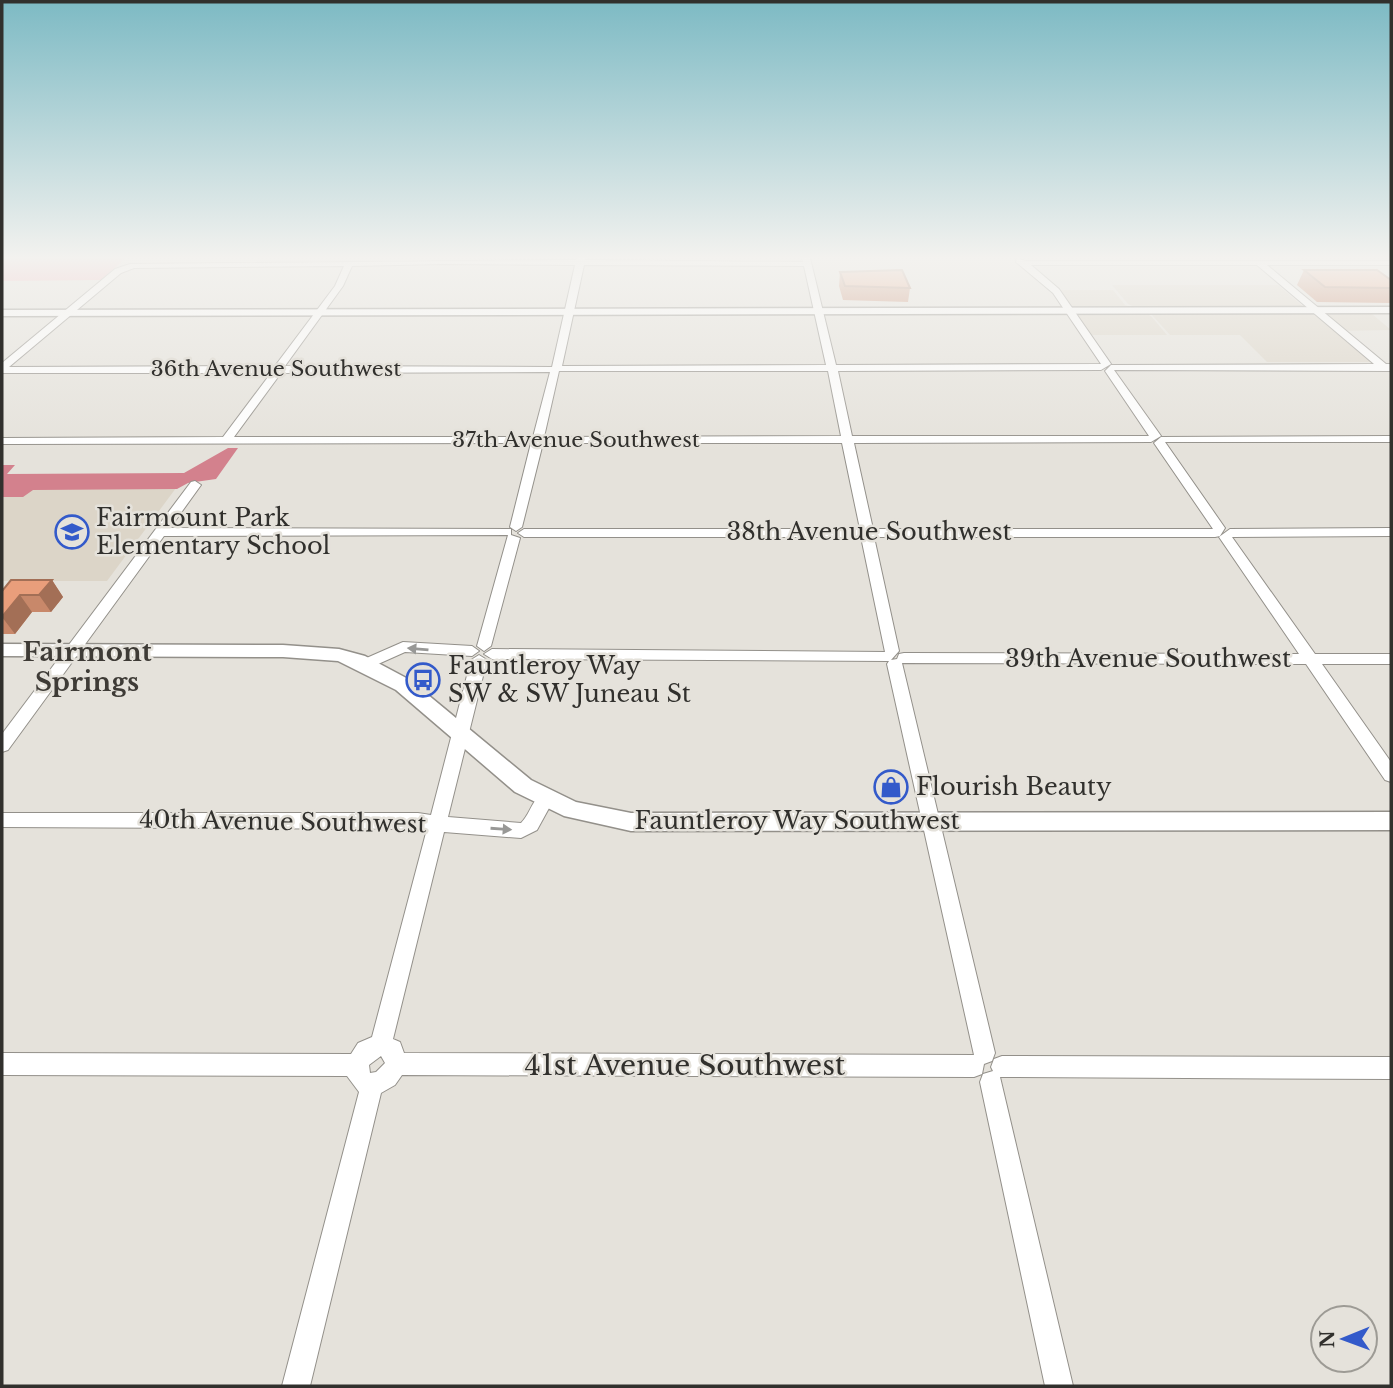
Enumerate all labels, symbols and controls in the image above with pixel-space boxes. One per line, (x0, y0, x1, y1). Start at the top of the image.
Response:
street label: 36th Avenue Southwest (151, 356, 401, 382)
street label: 37th Avenue Southwest (452, 427, 700, 453)
place label: Fairmount Park Elementary School (96, 503, 331, 560)
school or university icon: Fairmount Park Elementary School (53, 513, 91, 551)
street label: 38th Avenue Southwest (726, 517, 1012, 546)
district label: Fairmont Springs (22, 636, 152, 698)
one-way arrow (406, 643, 428, 654)
street label: 39th Avenue Southwest (1005, 644, 1291, 673)
place label: Fauntleroy Way SW & SW Juneau St (448, 651, 691, 708)
bus stop icon: Fauntleroy Way SW & SW Juneau St (404, 661, 442, 699)
shop icon: Flourish Beauty (872, 768, 910, 806)
place label: Flourish Beauty (916, 772, 1112, 801)
street label: 40th Avenue Southwest (139, 804, 427, 839)
street label: Fauntleroy Way Southwest (634, 806, 960, 835)
one-way arrow (490, 824, 512, 835)
street label: 41st Avenue Southwest (525, 1048, 846, 1083)
north arrow (1309, 1304, 1379, 1374)
text: N (1316, 1330, 1339, 1348)

